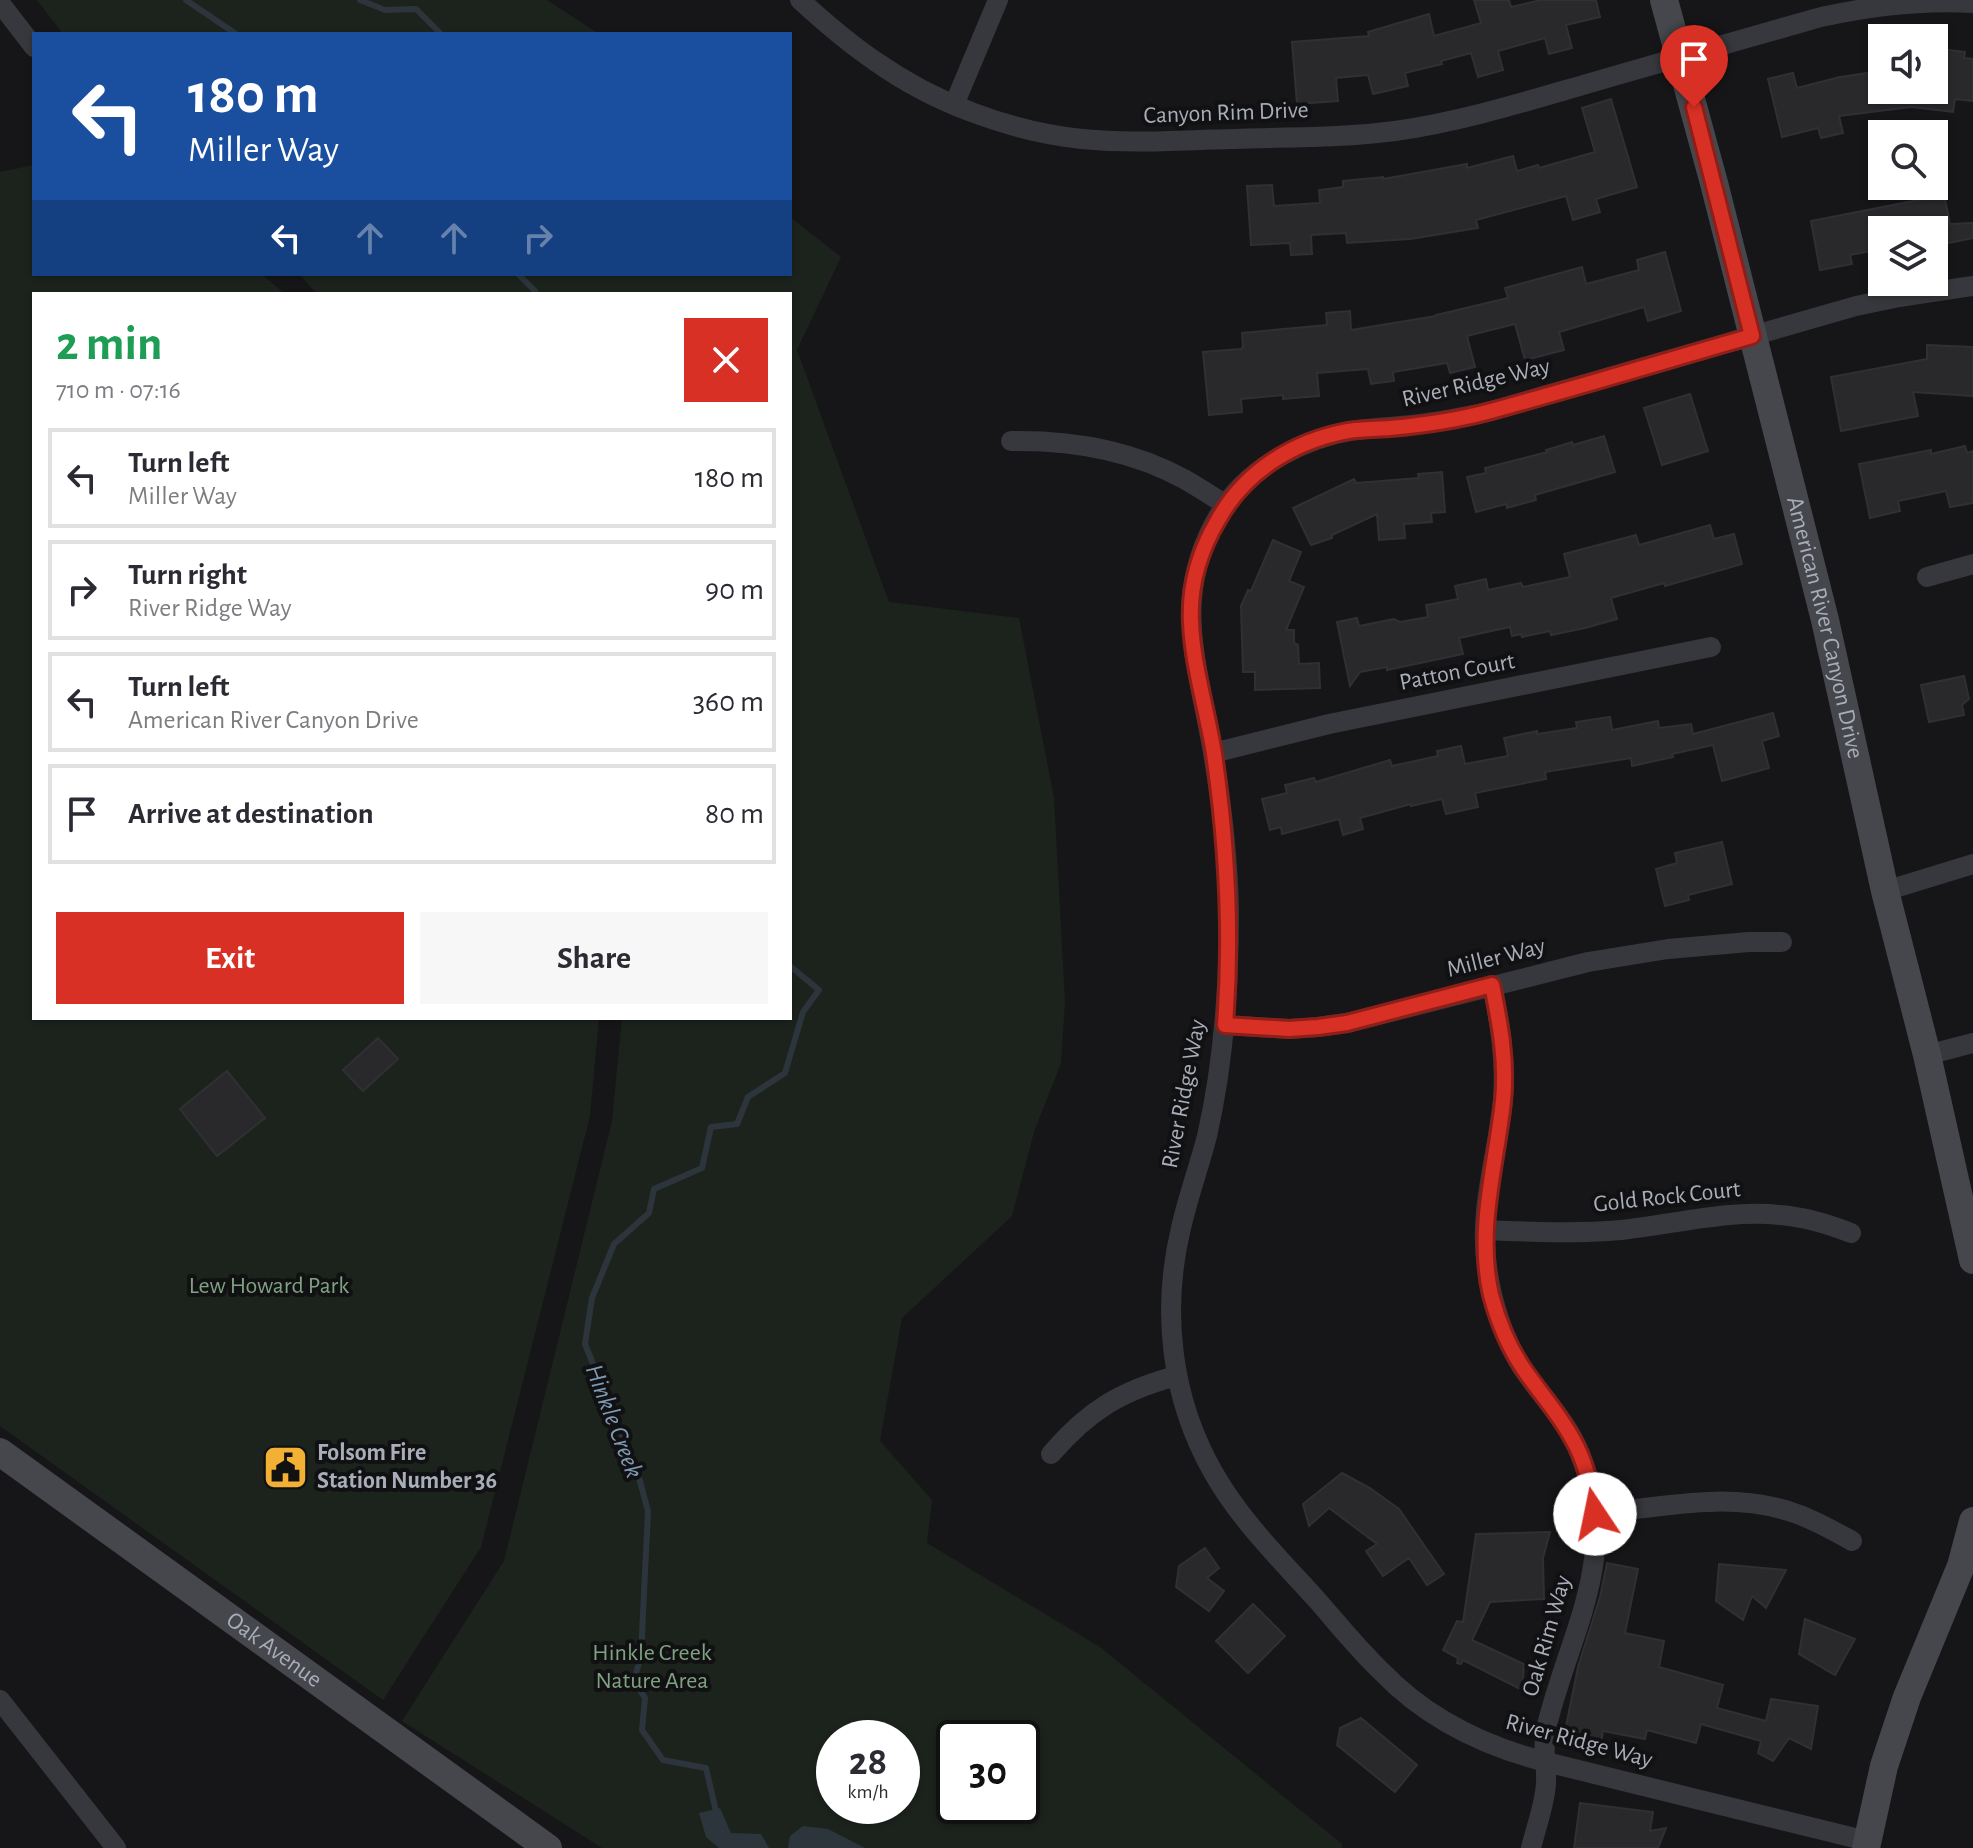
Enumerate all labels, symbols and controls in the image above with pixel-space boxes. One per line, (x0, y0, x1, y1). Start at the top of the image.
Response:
map controls (1868, 24, 1948, 296)
button: sound (1868, 24, 1948, 104)
pin (1660, 25, 1728, 107)
icon: arrive (1672, 37, 1716, 81)
icon: left (56, 64, 160, 168)
text: 180 m (188, 67, 319, 123)
street label: Canyon Rim Drive (1143, 98, 1309, 128)
button: search (1868, 120, 1948, 200)
text: Miller Way (188, 132, 339, 168)
icon: left (264, 216, 308, 260)
icon: ahead (348, 216, 392, 260)
icon: ahead (432, 216, 476, 260)
icon: right (516, 216, 560, 260)
button: layers (1868, 216, 1948, 296)
button: close (684, 318, 768, 402)
text: 2 min (56, 321, 163, 369)
street label: River Ridge Way (1400, 354, 1552, 412)
text: 710 m · 07:16 (56, 377, 181, 403)
text: Turn left (128, 448, 229, 478)
icon: left (60, 456, 104, 500)
text: 180 m (695, 463, 764, 493)
text: Miller Way (128, 483, 237, 509)
street label: American River Canyon Drive (1782, 494, 1867, 761)
text: Turn right (128, 560, 247, 590)
icon: right (60, 568, 104, 612)
text: 90 m (705, 575, 764, 605)
text: River Ridge Way (128, 595, 292, 621)
street label: Patton Court (1397, 649, 1517, 695)
text: Turn left (128, 672, 229, 702)
icon: left (60, 680, 104, 724)
text: 360 m (693, 687, 764, 717)
text: American River Canyon Drive (128, 707, 419, 733)
icon: arrive (60, 792, 104, 836)
text: Arrive at destination (128, 799, 374, 829)
text: 80 m (705, 799, 764, 829)
button: Exit (56, 912, 404, 1004)
button: Share (420, 912, 768, 1004)
street label: Miller Way (1444, 934, 1548, 982)
street label: River Ridge Way (1158, 1018, 1210, 1170)
street label: Gold Rock Court (1592, 1177, 1742, 1217)
park label: Lew Howard Park (189, 1274, 349, 1298)
water label: Hinkle Creek (580, 1361, 648, 1481)
place label: Folsom Fire Station Number 36 (317, 1441, 497, 1493)
public building icon: Folsom Fire Station Number 36 (262, 1443, 310, 1491)
position arrow (1553, 1472, 1637, 1556)
street label: Oak Rim Way (1518, 1573, 1576, 1699)
street label: Oak Avenue (222, 1608, 326, 1692)
park label: Hinkle Creek Nature Area (592, 1641, 712, 1693)
street label: River Ridge Way (1503, 1710, 1655, 1772)
speed limit sign: 30 (936, 1720, 1040, 1824)
text: 28 (849, 1742, 887, 1782)
text: km/h (847, 1782, 889, 1802)

